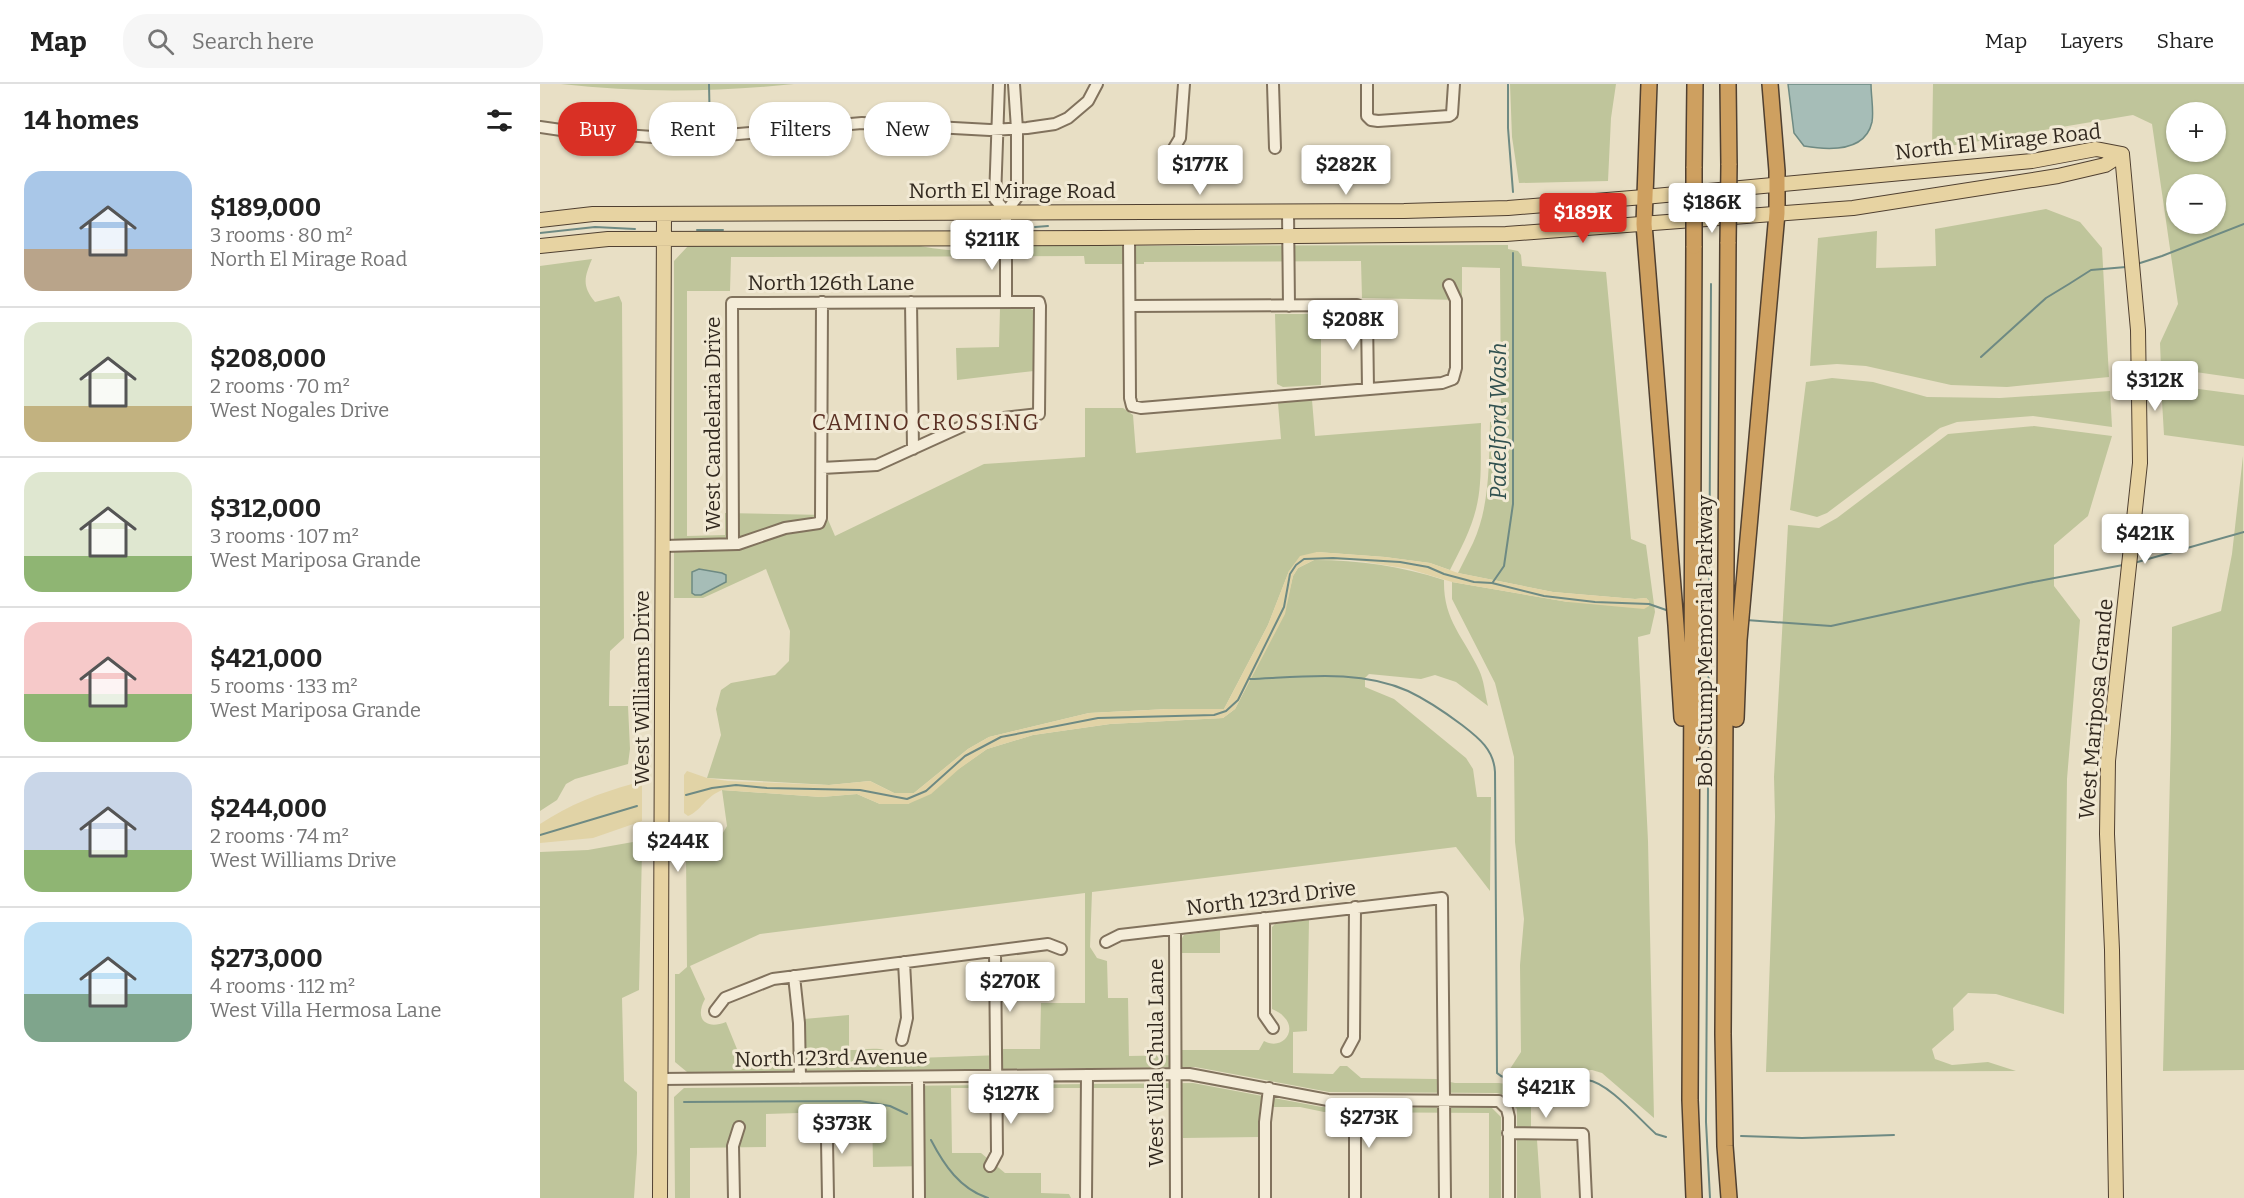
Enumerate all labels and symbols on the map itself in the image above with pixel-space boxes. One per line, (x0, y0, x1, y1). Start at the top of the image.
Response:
street label: North El Mirage Road (1894, 118, 2102, 166)
pin: $177K (1158, 145, 1242, 196)
pin: $282K (1304, 145, 1388, 196)
street label: North El Mirage Road (908, 178, 1116, 204)
pin: $186K (1670, 183, 1754, 234)
pin: $189K (1541, 193, 1625, 244)
pin: $211K (950, 220, 1034, 271)
street label: North 126th Lane (748, 270, 914, 296)
pin: $208K (1311, 300, 1395, 351)
street label: West Candelaria Drive (700, 317, 726, 531)
water label: Padelford Wash (1485, 342, 1512, 500)
pin: $312K (2113, 361, 2197, 412)
district label: CAMINO CROSSING (812, 409, 1040, 436)
street label: Bob Stump Memorial Parkway (1692, 494, 1718, 787)
pin: $421K (2103, 514, 2187, 565)
street label: West Williams Drive (629, 590, 655, 786)
street label: West Mariposa Grande (2073, 598, 2119, 820)
pin: $244K (636, 822, 720, 873)
street label: North 123rd Drive (1185, 875, 1357, 921)
street label: West Villa Chula Lane (1143, 959, 1169, 1167)
pin: $270K (968, 962, 1052, 1013)
street label: North 123rd Avenue (734, 1043, 928, 1073)
pin: $421K (1504, 1068, 1588, 1119)
pin: $127K (969, 1074, 1053, 1125)
pin: $273K (1327, 1098, 1411, 1149)
pin: $373K (800, 1104, 884, 1155)

